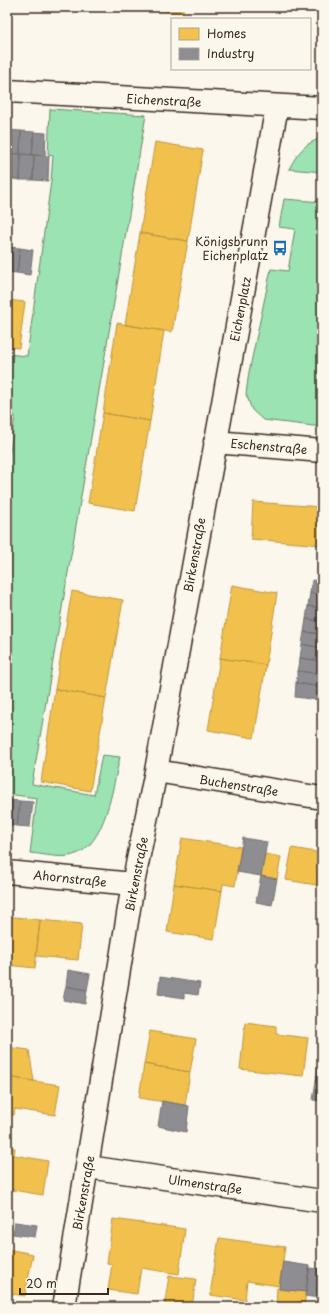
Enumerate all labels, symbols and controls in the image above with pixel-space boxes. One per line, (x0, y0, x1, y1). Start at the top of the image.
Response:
legend (171, 18, 311, 70)
text: Homes (207, 24, 246, 42)
text: Industry (207, 44, 255, 62)
street label: Eichenstraße (126, 89, 202, 111)
place label: Königsbrunn Eichenplatz (195, 232, 268, 264)
bus stop icon: Königsbrunn Eichenplatz (271, 239, 289, 257)
street label: Eichenplatz (225, 275, 255, 343)
street label: Eschenstraße (230, 434, 308, 458)
street label: Birkenstraße (179, 516, 209, 594)
street label: Buchenstraße (198, 770, 280, 800)
street label: Birkenstraße (120, 835, 152, 913)
street label: Ahornstraße (33, 865, 107, 891)
street label: Birkenstraße (68, 1154, 98, 1232)
street label: Ulmenstraße (167, 1170, 243, 1198)
scale bar (20, 1270, 108, 1296)
text: 20 m (26, 1274, 57, 1292)

